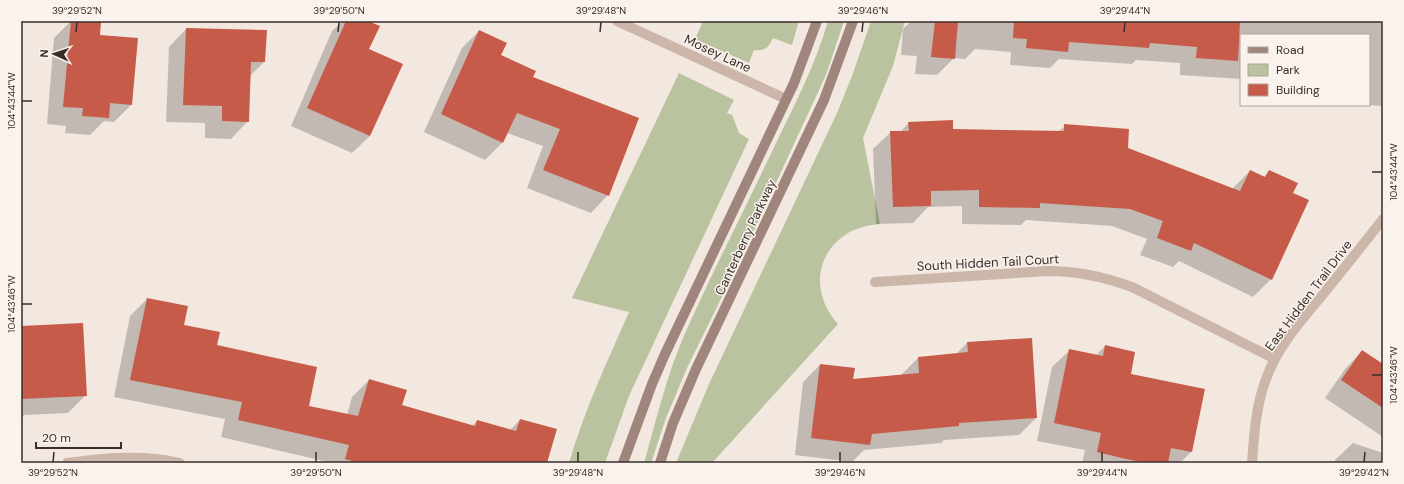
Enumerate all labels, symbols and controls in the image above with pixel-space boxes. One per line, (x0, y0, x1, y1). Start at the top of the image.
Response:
text: 39°29'52"N (52, 4, 102, 17)
text: 39°29'50"N (313, 4, 365, 17)
text: 39°29'48"N (576, 4, 626, 17)
text: 39°29'46"N (838, 4, 888, 17)
text: 39°29'44"N (1100, 4, 1150, 17)
street label: Mosey Lane (682, 31, 754, 76)
north arrow (34, 34, 74, 74)
legend (1240, 34, 1370, 106)
text: Road (1276, 42, 1304, 58)
text: N (37, 49, 51, 58)
text: Park (1276, 62, 1300, 78)
text: 104°43'44"W (5, 72, 18, 130)
text: Building (1276, 82, 1320, 98)
text: 104°43'44"W (1387, 143, 1400, 201)
street label: Canterberry Parkway (711, 176, 780, 298)
street label: East Hidden Trail Drive (1261, 236, 1356, 354)
street label: South Hidden Tail Court (916, 250, 1060, 275)
text: 104°43'46"W (5, 275, 18, 333)
text: 104°43'46"W (1387, 346, 1400, 404)
scale bar (36, 424, 121, 450)
text: 20 m (42, 430, 71, 446)
text: 39°29'52"N (28, 466, 78, 479)
text: 39°29'50"N (290, 466, 342, 479)
text: 39°29'48"N (553, 466, 603, 479)
text: 39°29'46"N (815, 466, 865, 479)
text: 39°29'44"N (1077, 466, 1127, 479)
text: 39°29'42"N (1339, 466, 1389, 479)

